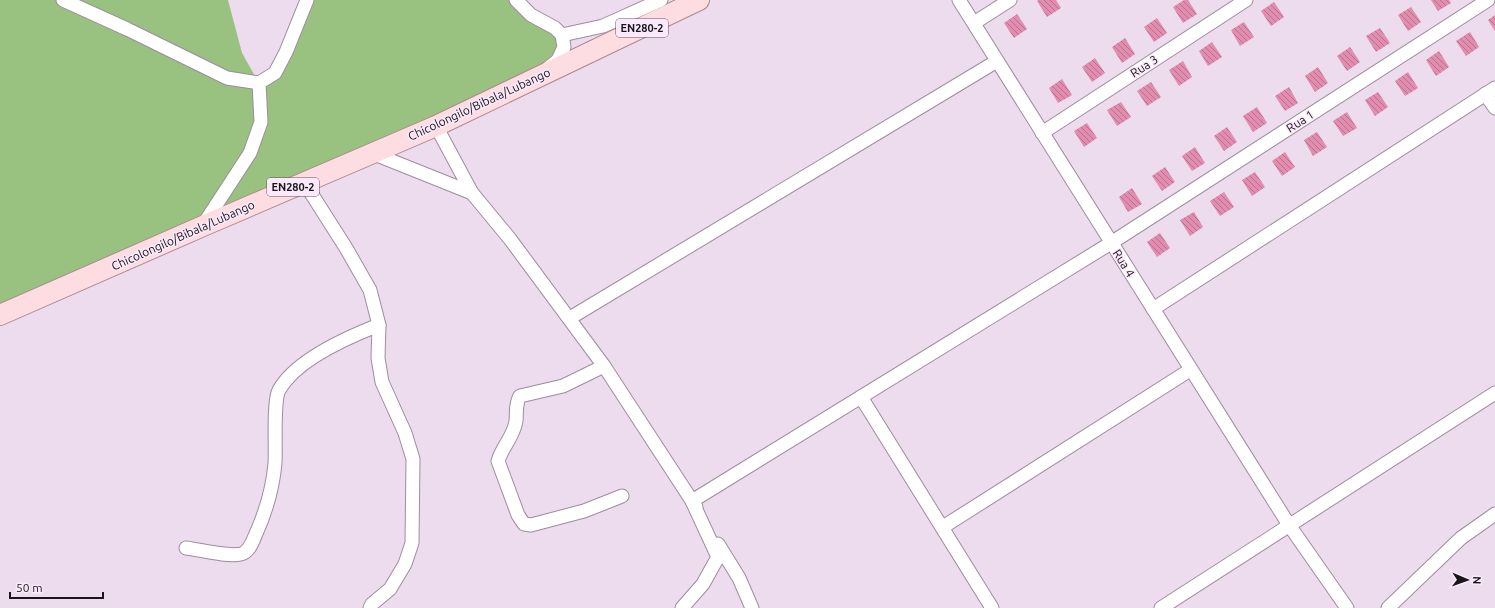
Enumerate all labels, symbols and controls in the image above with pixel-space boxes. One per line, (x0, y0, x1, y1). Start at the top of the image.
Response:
road number: EN280-2 (616, 19, 668, 37)
street label: Rua 3 (1128, 52, 1160, 80)
street label: Chicolongilo/Bibala/Lubango (406, 65, 552, 143)
street label: Rua 1 (1284, 107, 1316, 135)
road number: EN280-2 (267, 178, 319, 196)
street label: Chicolongilo/Bibala/Lubango (109, 197, 257, 273)
street label: Rua 4 (1111, 247, 1138, 279)
north arrow (1447, 560, 1487, 600)
scale bar (10, 574, 103, 600)
text: N (1471, 576, 1483, 585)
text: 50 m (16, 581, 43, 594)

